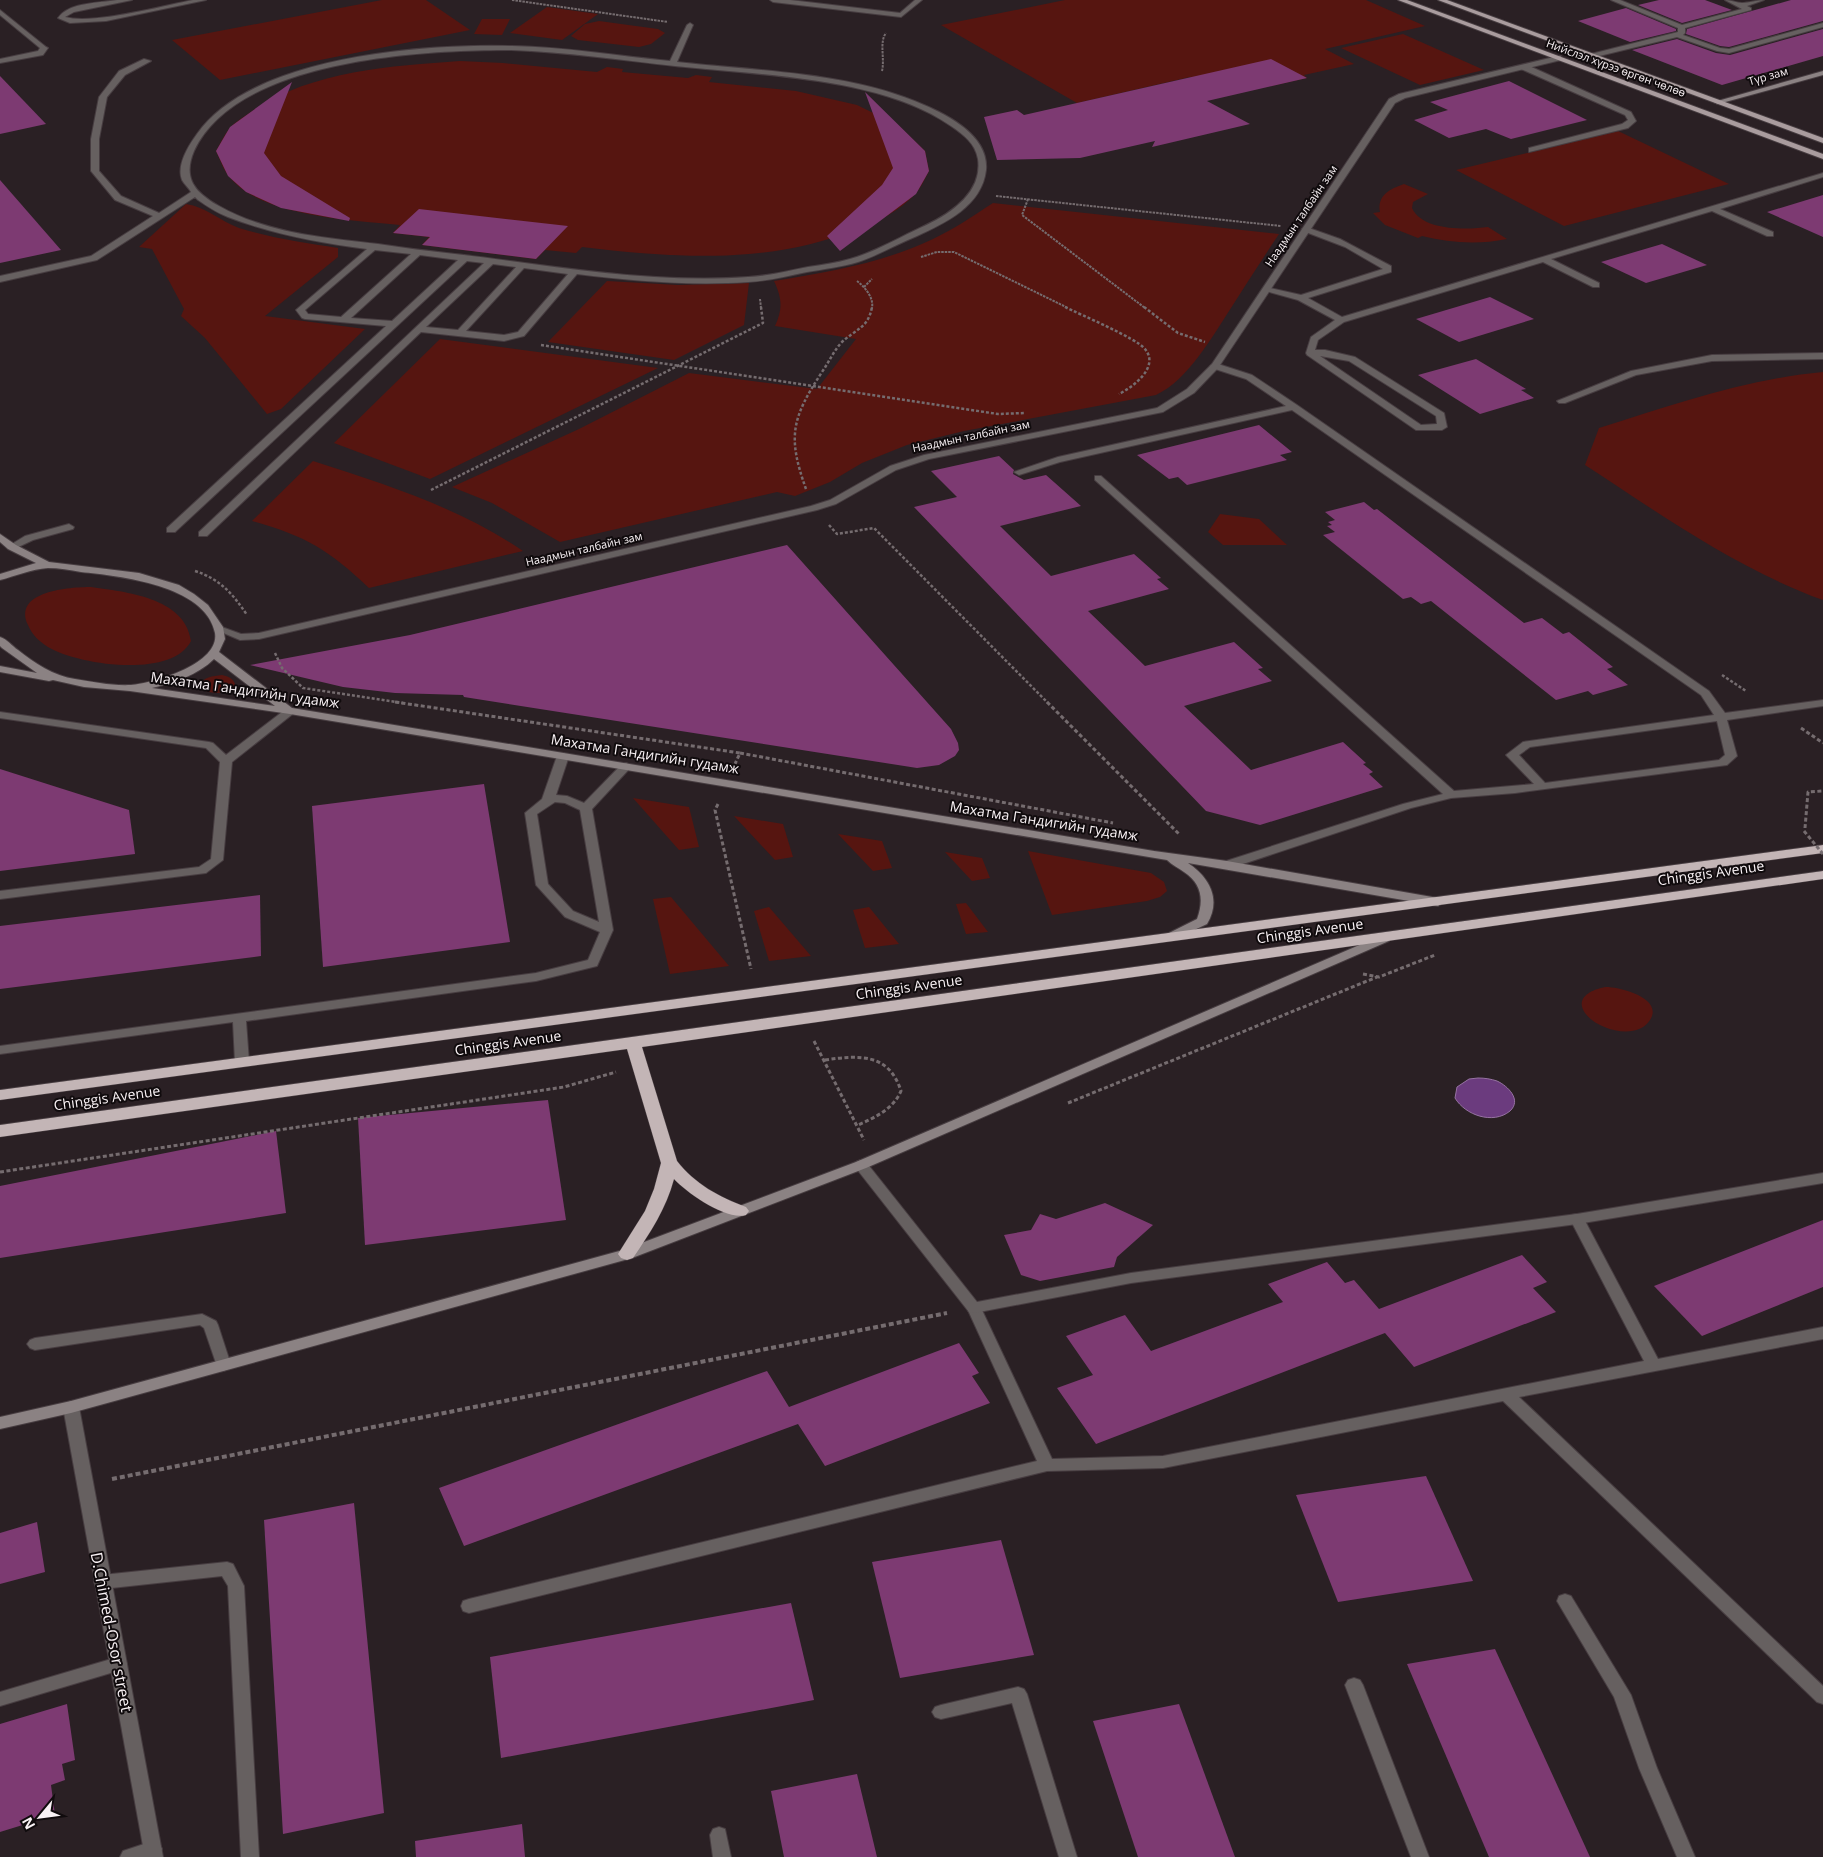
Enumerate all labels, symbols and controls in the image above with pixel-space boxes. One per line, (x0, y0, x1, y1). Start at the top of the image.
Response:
street label: Нийслэл хүрээ өргөн чөлөө (1544, 35, 1688, 100)
street label: Түр зам (1746, 63, 1789, 88)
street label: Наадмын талбайн зам (1261, 162, 1340, 269)
street label: Наадмын талбайн зам (911, 416, 1031, 455)
street label: Наадмын талбайн зам (524, 528, 644, 569)
street label: Махатма Гандигийн гудамж (149, 667, 341, 712)
street label: Махатма Гандигийн гудамж (550, 729, 741, 778)
street label: Махатма Гандигийн гудамж (949, 796, 1140, 845)
street label: Chinggis Avenue (1656, 856, 1766, 889)
street label: Chinggis Avenue (1255, 914, 1365, 947)
street label: Chinggis Avenue (854, 970, 964, 1003)
street label: Chinggis Avenue (453, 1026, 563, 1059)
street label: Chinggis Avenue (52, 1081, 162, 1114)
street label: D.Chimed-Osor street (86, 1550, 138, 1714)
north arrow (15, 1792, 65, 1842)
text: N (17, 1814, 39, 1833)

